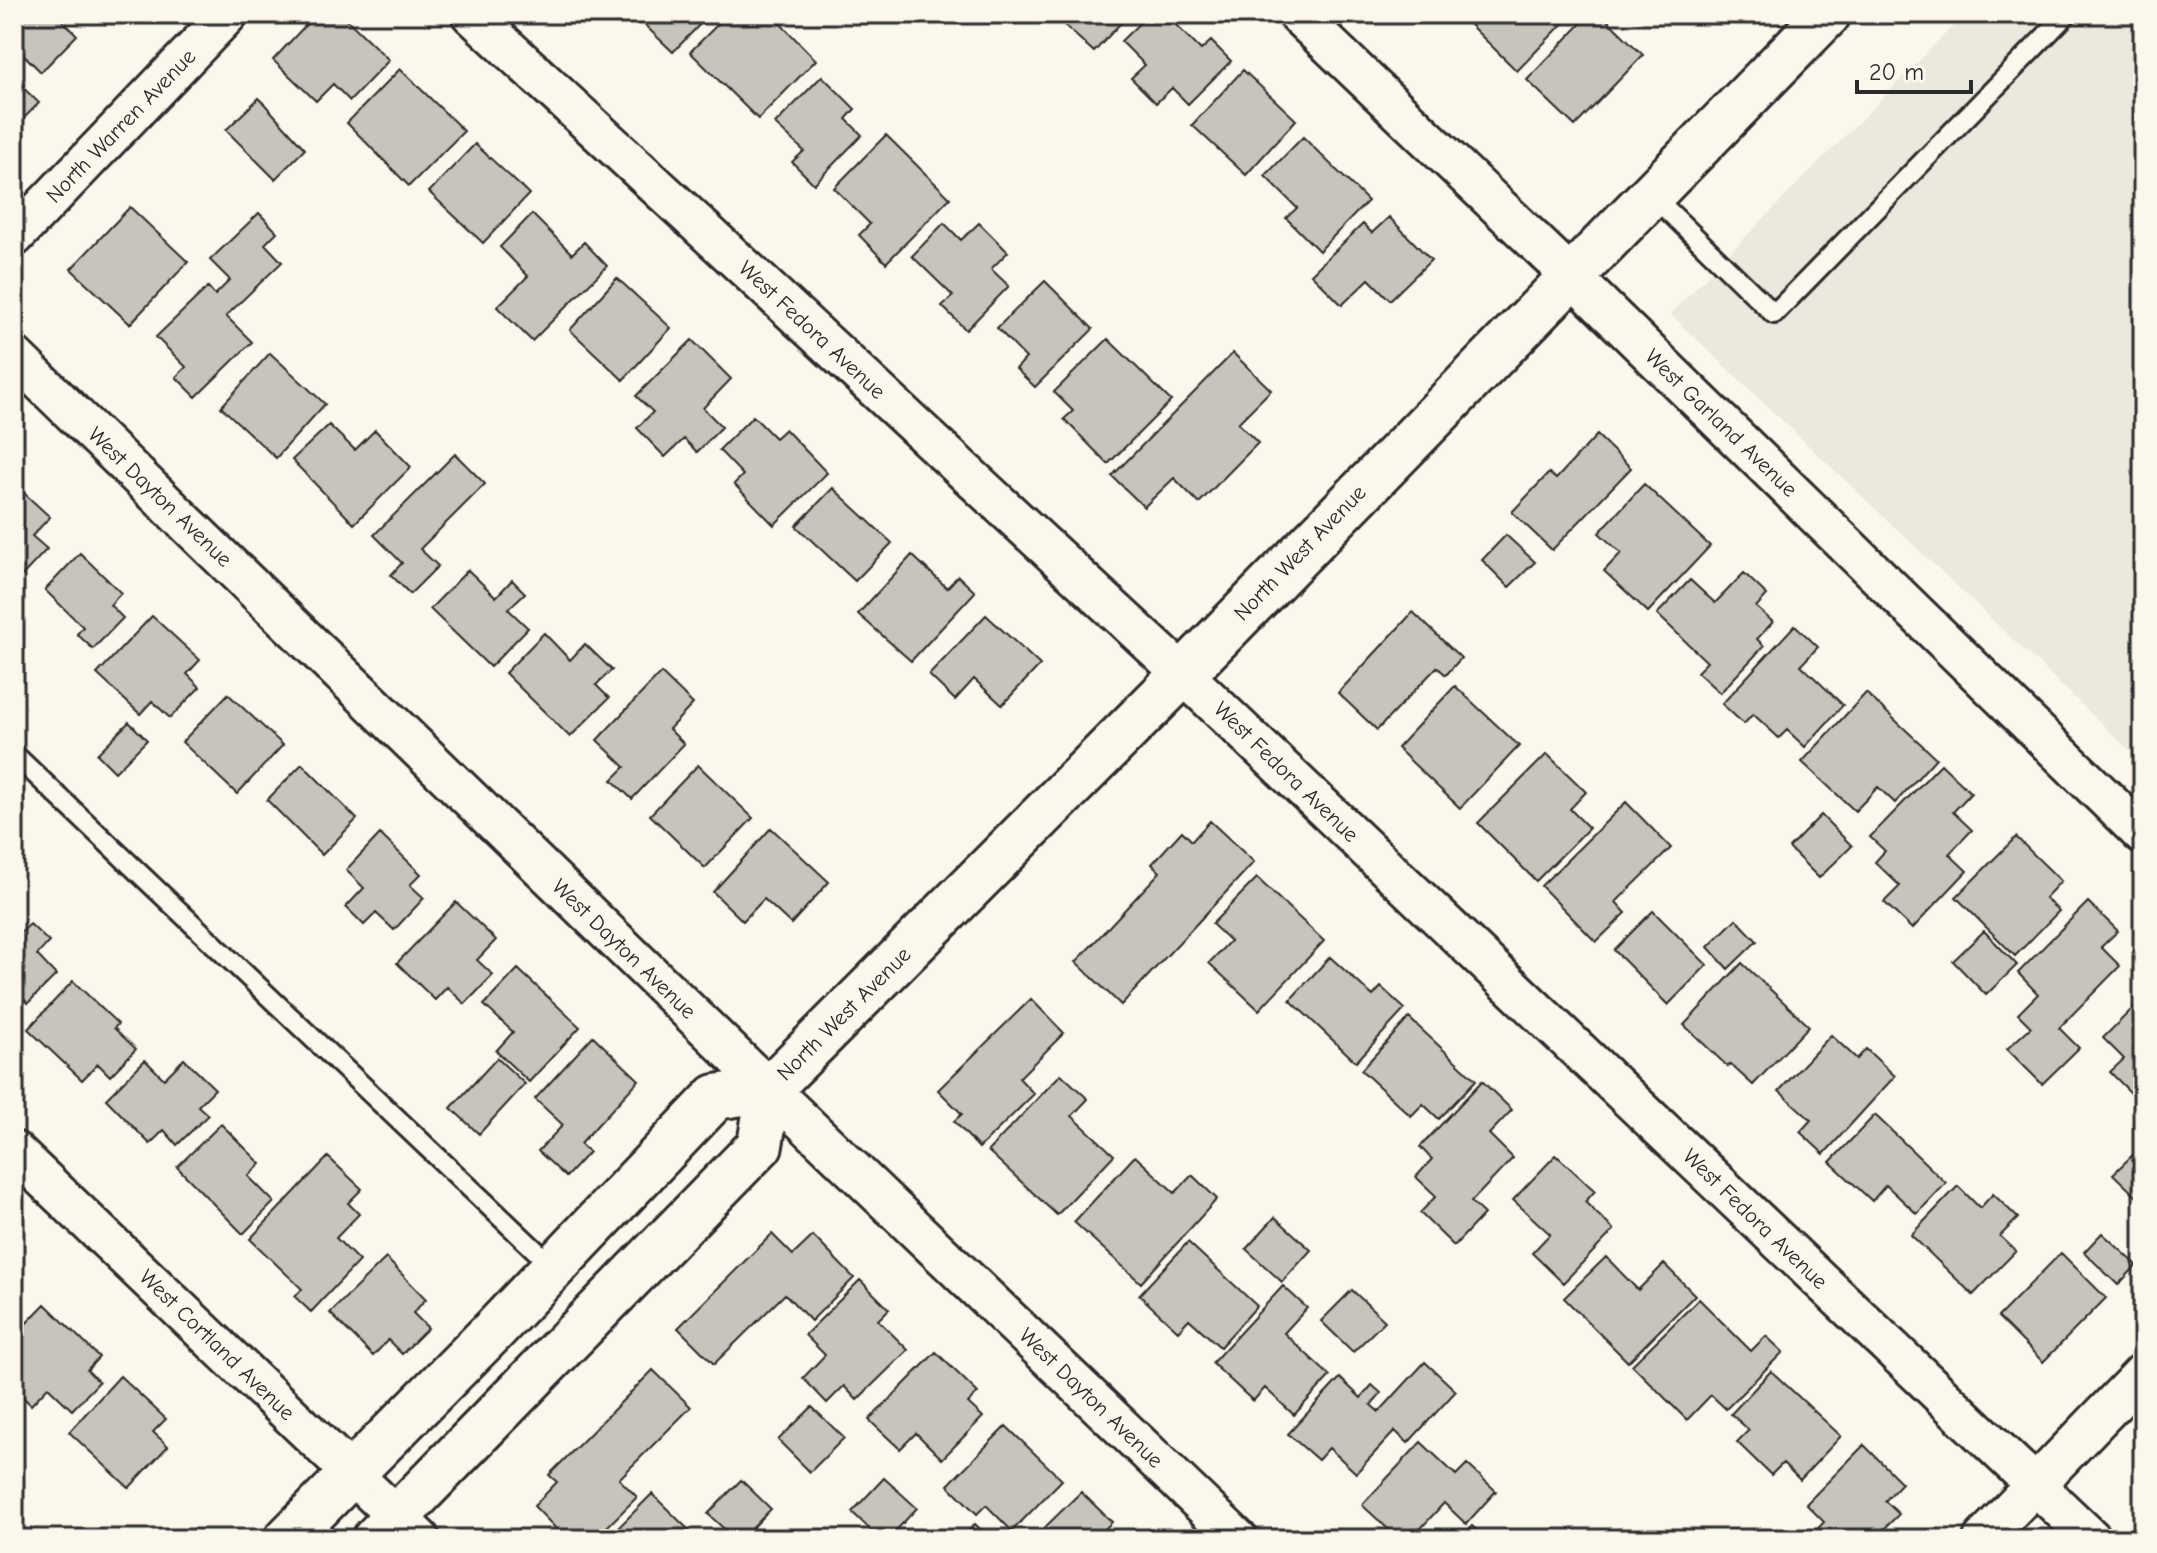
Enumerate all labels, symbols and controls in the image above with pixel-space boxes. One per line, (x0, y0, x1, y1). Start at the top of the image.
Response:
street label: North Warren Avenue (41, 44, 201, 208)
scale bar (1857, 44, 1971, 94)
text: 20 m (1869, 58, 1924, 86)
street label: West Fedora Avenue (733, 255, 891, 405)
street label: West Garland Avenue (1639, 344, 1803, 502)
street label: West Dayton Avenue (83, 422, 237, 572)
street label: North West Avenue (1229, 480, 1371, 626)
street label: West Fedora Avenue (1208, 696, 1364, 848)
street label: West Dayton Avenue (547, 874, 701, 1024)
street label: North West Avenue (772, 942, 916, 1086)
street label: West Fedora Avenue (1677, 1143, 1833, 1295)
street label: West Cortland Avenue (134, 1264, 300, 1426)
street label: West Dayton Avenue (1014, 1323, 1168, 1473)

